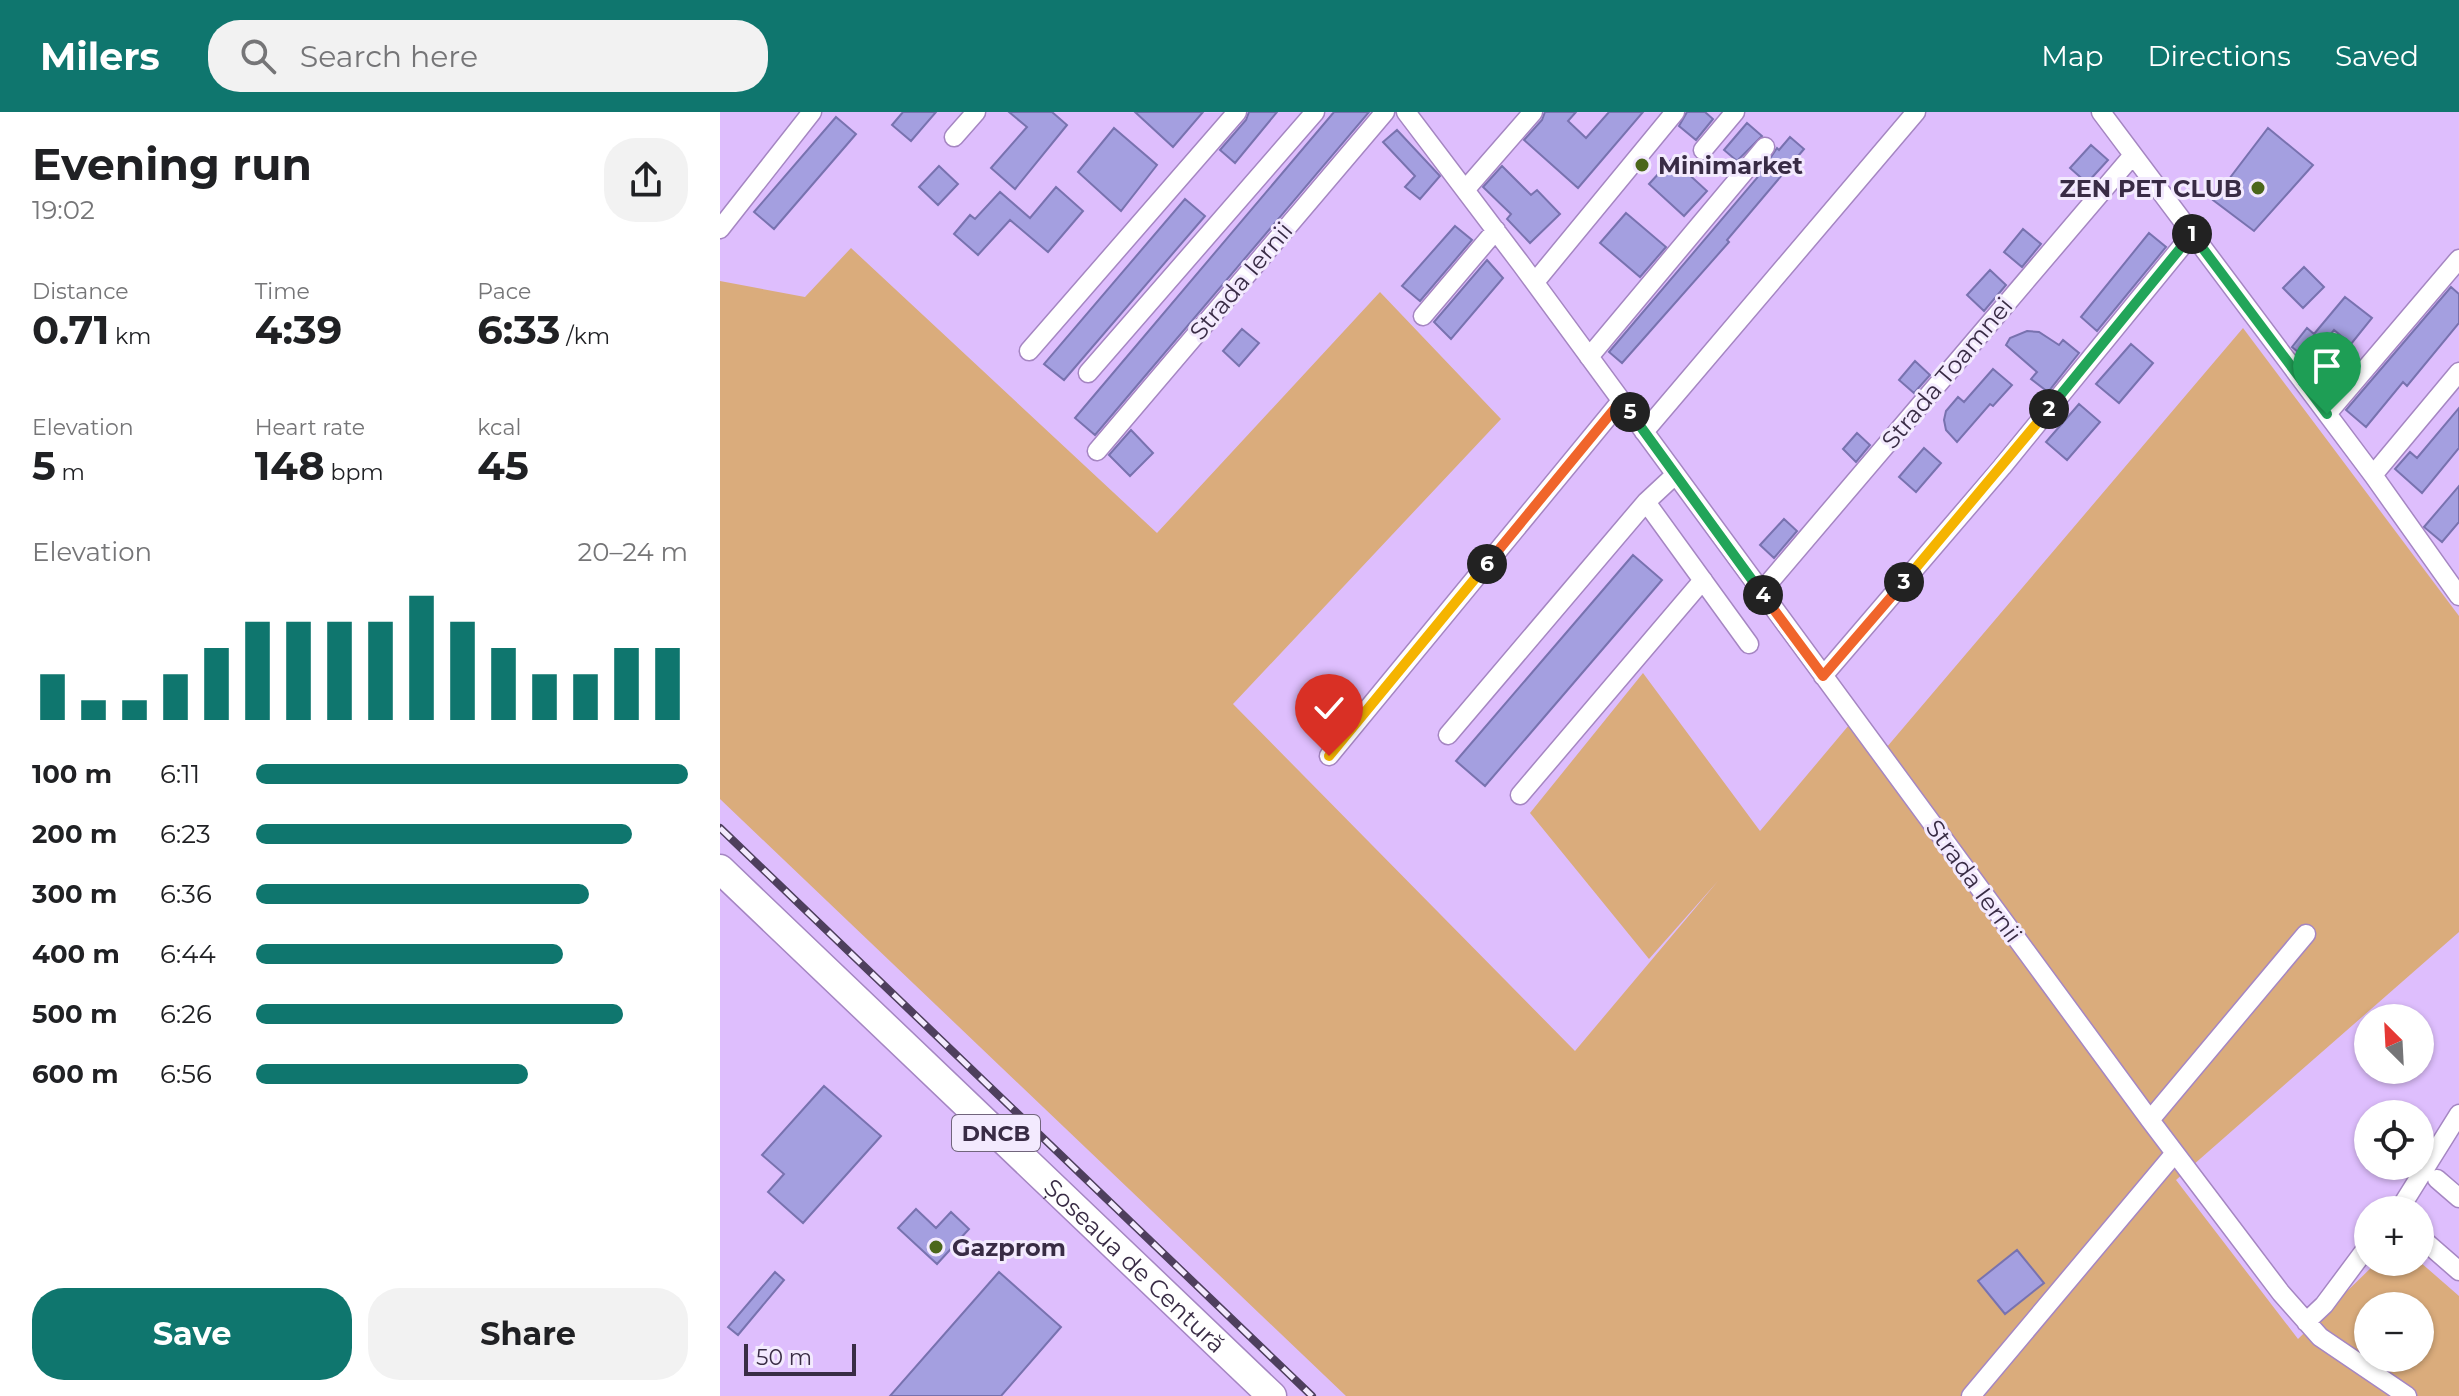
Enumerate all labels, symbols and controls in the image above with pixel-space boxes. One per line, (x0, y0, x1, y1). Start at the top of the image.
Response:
search box (208, 20, 768, 92)
text: Milers (40, 33, 160, 80)
icon: search (236, 34, 280, 78)
text: Search here (300, 38, 478, 75)
text: Map (2041, 39, 2103, 73)
text: Directions (2147, 39, 2291, 73)
text: Saved (2335, 39, 2419, 73)
text: Evening run (32, 137, 312, 191)
button: share (604, 138, 688, 222)
place label: Minimarket (1658, 151, 1804, 180)
marker: Minimarket (1633, 156, 1651, 174)
place label: ZEN PET CLUB (2060, 174, 2242, 203)
marker: ZEN PET CLUB (2249, 179, 2267, 197)
text: 19:02 (32, 194, 95, 226)
pin: 1 (2172, 214, 2212, 254)
street label: Strada Iernii (1183, 216, 1299, 346)
text: 1 (2188, 220, 2196, 247)
text: Distance (32, 278, 129, 305)
text: Time (255, 278, 310, 305)
text: Pace (477, 278, 531, 305)
street label: Strada Toamnei (1875, 292, 2019, 454)
text: 0.71 (32, 305, 109, 354)
text: 4:39 (255, 305, 342, 354)
text: 6:33 (477, 305, 560, 354)
text: km (109, 323, 151, 350)
text: /km (560, 323, 610, 350)
pin (2293, 332, 2361, 414)
icon: arrive (2305, 344, 2349, 388)
pin: 2 (2029, 389, 2069, 429)
pin: 5 (1610, 392, 1650, 432)
text: 2 (2043, 395, 2055, 422)
text: 5 (1623, 398, 1637, 425)
text: Elevation (32, 414, 134, 441)
text: Heart rate (255, 414, 365, 441)
text: kcal (477, 414, 521, 441)
text: 5 (32, 441, 56, 490)
text: 148 (255, 441, 325, 490)
text: 45 (477, 441, 529, 490)
text: m (56, 459, 85, 486)
text: bpm (325, 459, 384, 486)
text: Elevation (32, 536, 152, 568)
text: 20–24 m (577, 536, 688, 568)
pin: 6 (1467, 544, 1507, 584)
text: 6 (1480, 550, 1494, 577)
pin: 3 (1884, 562, 1924, 602)
text: 3 (1897, 568, 1911, 595)
pin: 4 (1743, 575, 1783, 615)
text: 4 (1755, 581, 1771, 608)
pin (1295, 674, 1363, 756)
icon: check (1307, 686, 1351, 730)
text: 100 m (32, 758, 112, 790)
text: 6:11 (160, 758, 200, 790)
street label: Strada Iernii (1920, 814, 2028, 948)
text: 200 m (32, 818, 117, 850)
text: 6:23 (160, 818, 211, 850)
text: 300 m (32, 878, 117, 910)
text: 6:36 (160, 878, 212, 910)
text: 400 m (32, 938, 120, 970)
text: 6:44 (160, 938, 216, 970)
text: 500 m (32, 998, 117, 1030)
text: 6:26 (160, 998, 212, 1030)
north arrow (2354, 1004, 2434, 1084)
map controls (2354, 1004, 2434, 1372)
text: 600 m (32, 1058, 119, 1090)
text: 6:56 (160, 1058, 212, 1090)
button: locate (2354, 1100, 2434, 1180)
road number: DNCB (952, 1115, 1040, 1151)
street label: Șoseaua de Centură (1039, 1172, 1232, 1359)
button: + (2354, 1196, 2434, 1276)
place label: Gazprom (952, 1233, 1066, 1262)
marker: Gazprom (927, 1238, 945, 1256)
button: Save (32, 1288, 352, 1380)
button: Share (368, 1288, 688, 1380)
button: − (2354, 1292, 2434, 1372)
scale bar (744, 1340, 856, 1376)
text: 50 m (756, 1344, 812, 1371)

